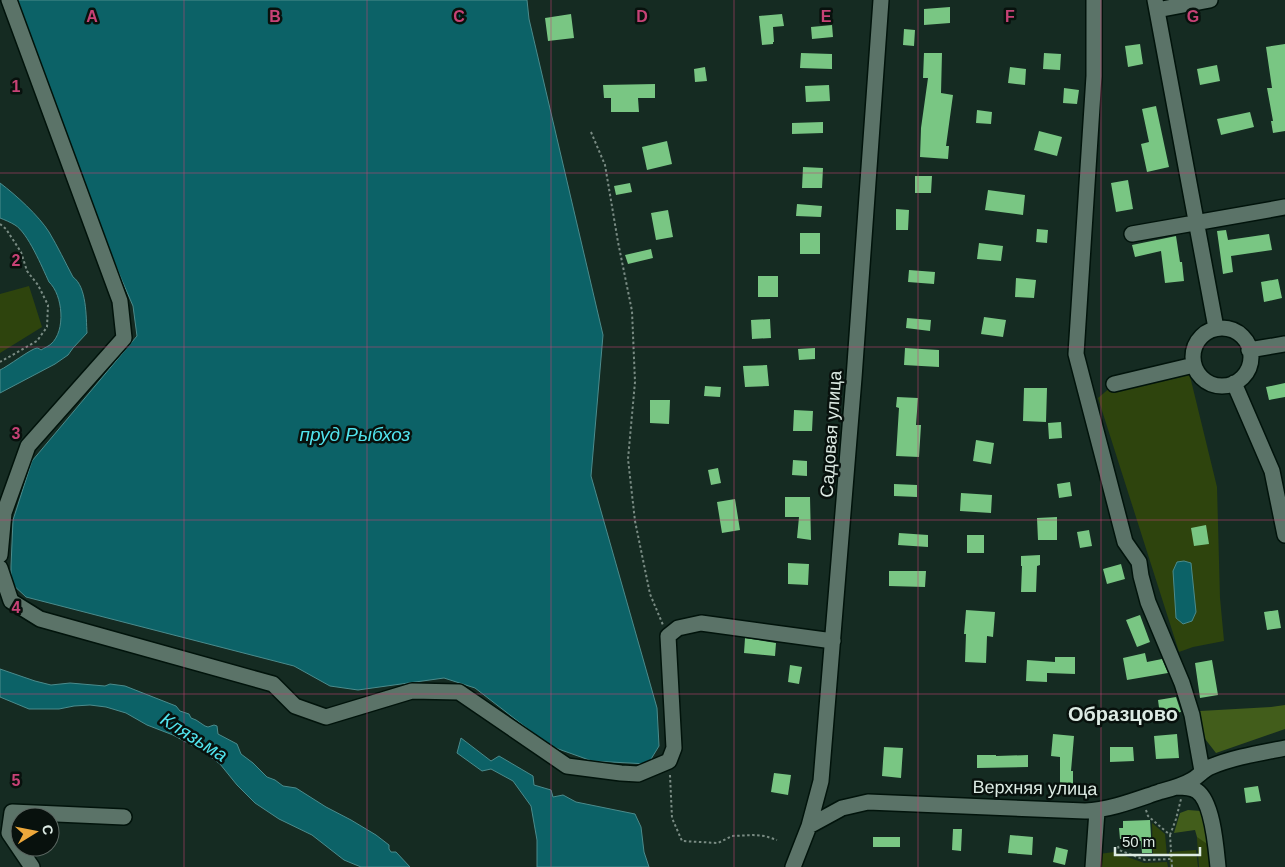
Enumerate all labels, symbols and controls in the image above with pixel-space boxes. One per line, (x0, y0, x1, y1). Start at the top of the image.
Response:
text: A (86, 8, 98, 25)
text: B (269, 8, 281, 25)
text: C (453, 8, 465, 25)
text: D (636, 8, 648, 25)
text: E (821, 8, 832, 25)
text: F (1005, 8, 1015, 25)
text: G (1187, 8, 1199, 25)
text: 1 (12, 78, 21, 95)
text: 2 (12, 252, 21, 269)
street label: Садовая улица (817, 369, 845, 498)
water label: пруд Рыбхоз (300, 424, 411, 445)
text: 3 (12, 425, 21, 442)
text: 4 (12, 599, 21, 616)
district label: Образцово (1068, 703, 1178, 725)
water label: Клязьма (157, 708, 231, 766)
text: 5 (12, 772, 21, 789)
street label: Верхняя улица (972, 777, 1099, 799)
north arrow (10, 807, 60, 857)
text: С (39, 823, 57, 836)
scale bar (1115, 824, 1200, 856)
text: 50 m (1122, 833, 1155, 850)

